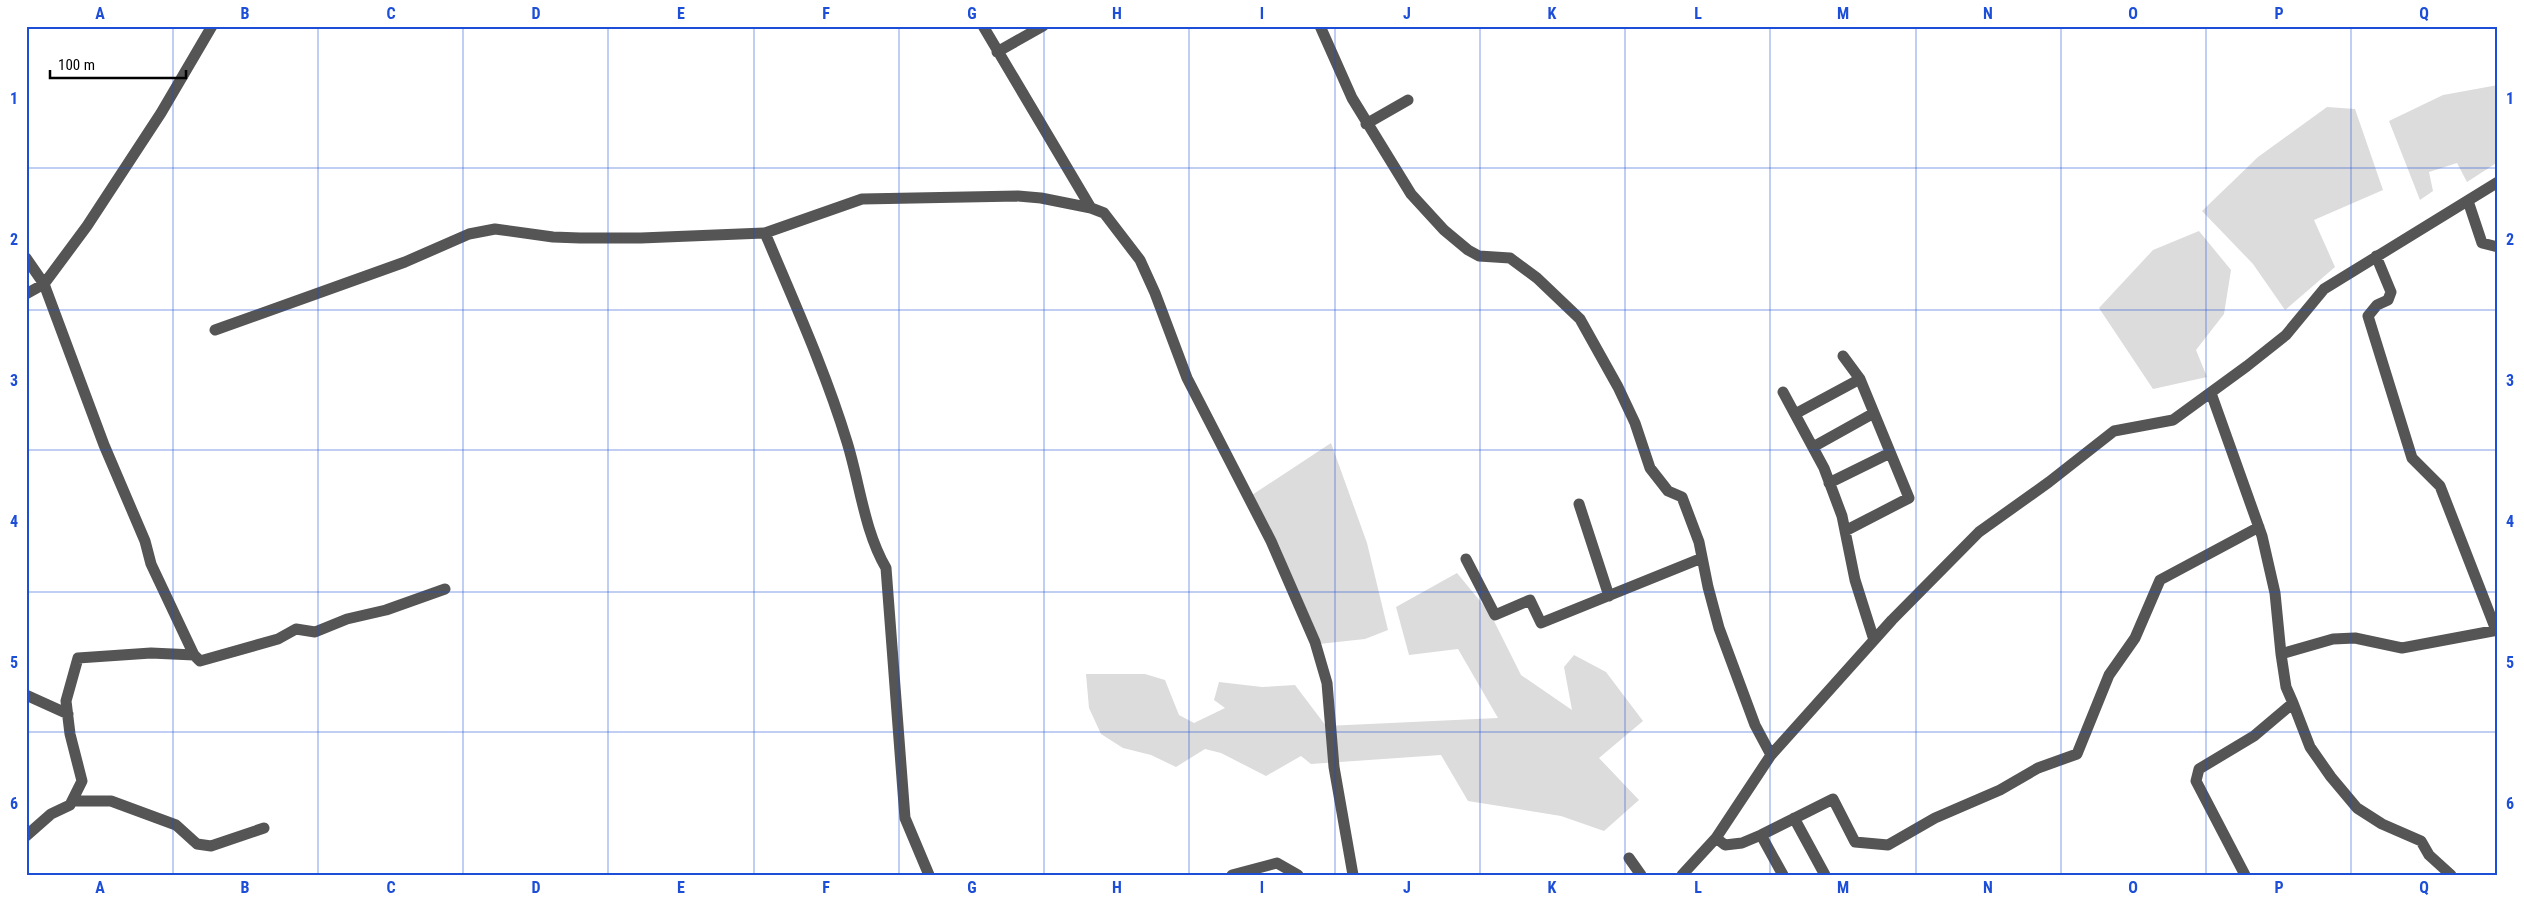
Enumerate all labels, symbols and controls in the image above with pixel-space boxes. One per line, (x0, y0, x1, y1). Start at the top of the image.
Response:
text: A (95, 4, 105, 23)
text: B (241, 4, 250, 23)
text: C (386, 4, 396, 23)
text: D (531, 4, 541, 23)
text: E (677, 4, 685, 23)
text: F (822, 4, 830, 23)
text: G (967, 4, 977, 23)
text: H (1112, 4, 1122, 23)
text: I (1260, 4, 1264, 23)
text: J (1403, 4, 1411, 23)
text: K (1548, 4, 1557, 23)
text: L (1694, 4, 1702, 23)
text: M (1837, 4, 1849, 23)
text: N (1983, 4, 1993, 23)
text: O (2128, 4, 2138, 23)
text: P (2274, 4, 2284, 23)
text: Q (2419, 4, 2429, 23)
scale bar (50, 48, 186, 80)
text: 100 m (58, 56, 95, 74)
text: 1 (10, 89, 18, 108)
text: 1 (2506, 89, 2514, 108)
text: 2 (10, 230, 18, 249)
text: 2 (2506, 230, 2514, 249)
text: 3 (10, 371, 18, 390)
text: 3 (2506, 371, 2514, 390)
text: 4 (10, 512, 18, 531)
text: 4 (2506, 512, 2514, 531)
text: 5 (10, 653, 18, 672)
text: 5 (2506, 653, 2514, 672)
text: 6 (10, 794, 18, 813)
text: 6 (2506, 794, 2514, 813)
text: A (95, 878, 105, 897)
text: B (241, 878, 250, 897)
text: C (386, 878, 396, 897)
text: D (531, 878, 541, 897)
text: E (677, 878, 685, 897)
text: F (822, 878, 830, 897)
text: G (967, 878, 977, 897)
text: H (1112, 878, 1122, 897)
text: I (1260, 878, 1264, 897)
text: J (1403, 878, 1411, 897)
text: K (1548, 878, 1557, 897)
text: L (1694, 878, 1702, 897)
text: M (1837, 878, 1849, 897)
text: N (1983, 878, 1993, 897)
text: O (2128, 878, 2138, 897)
text: P (2274, 878, 2284, 897)
text: Q (2419, 878, 2429, 897)

